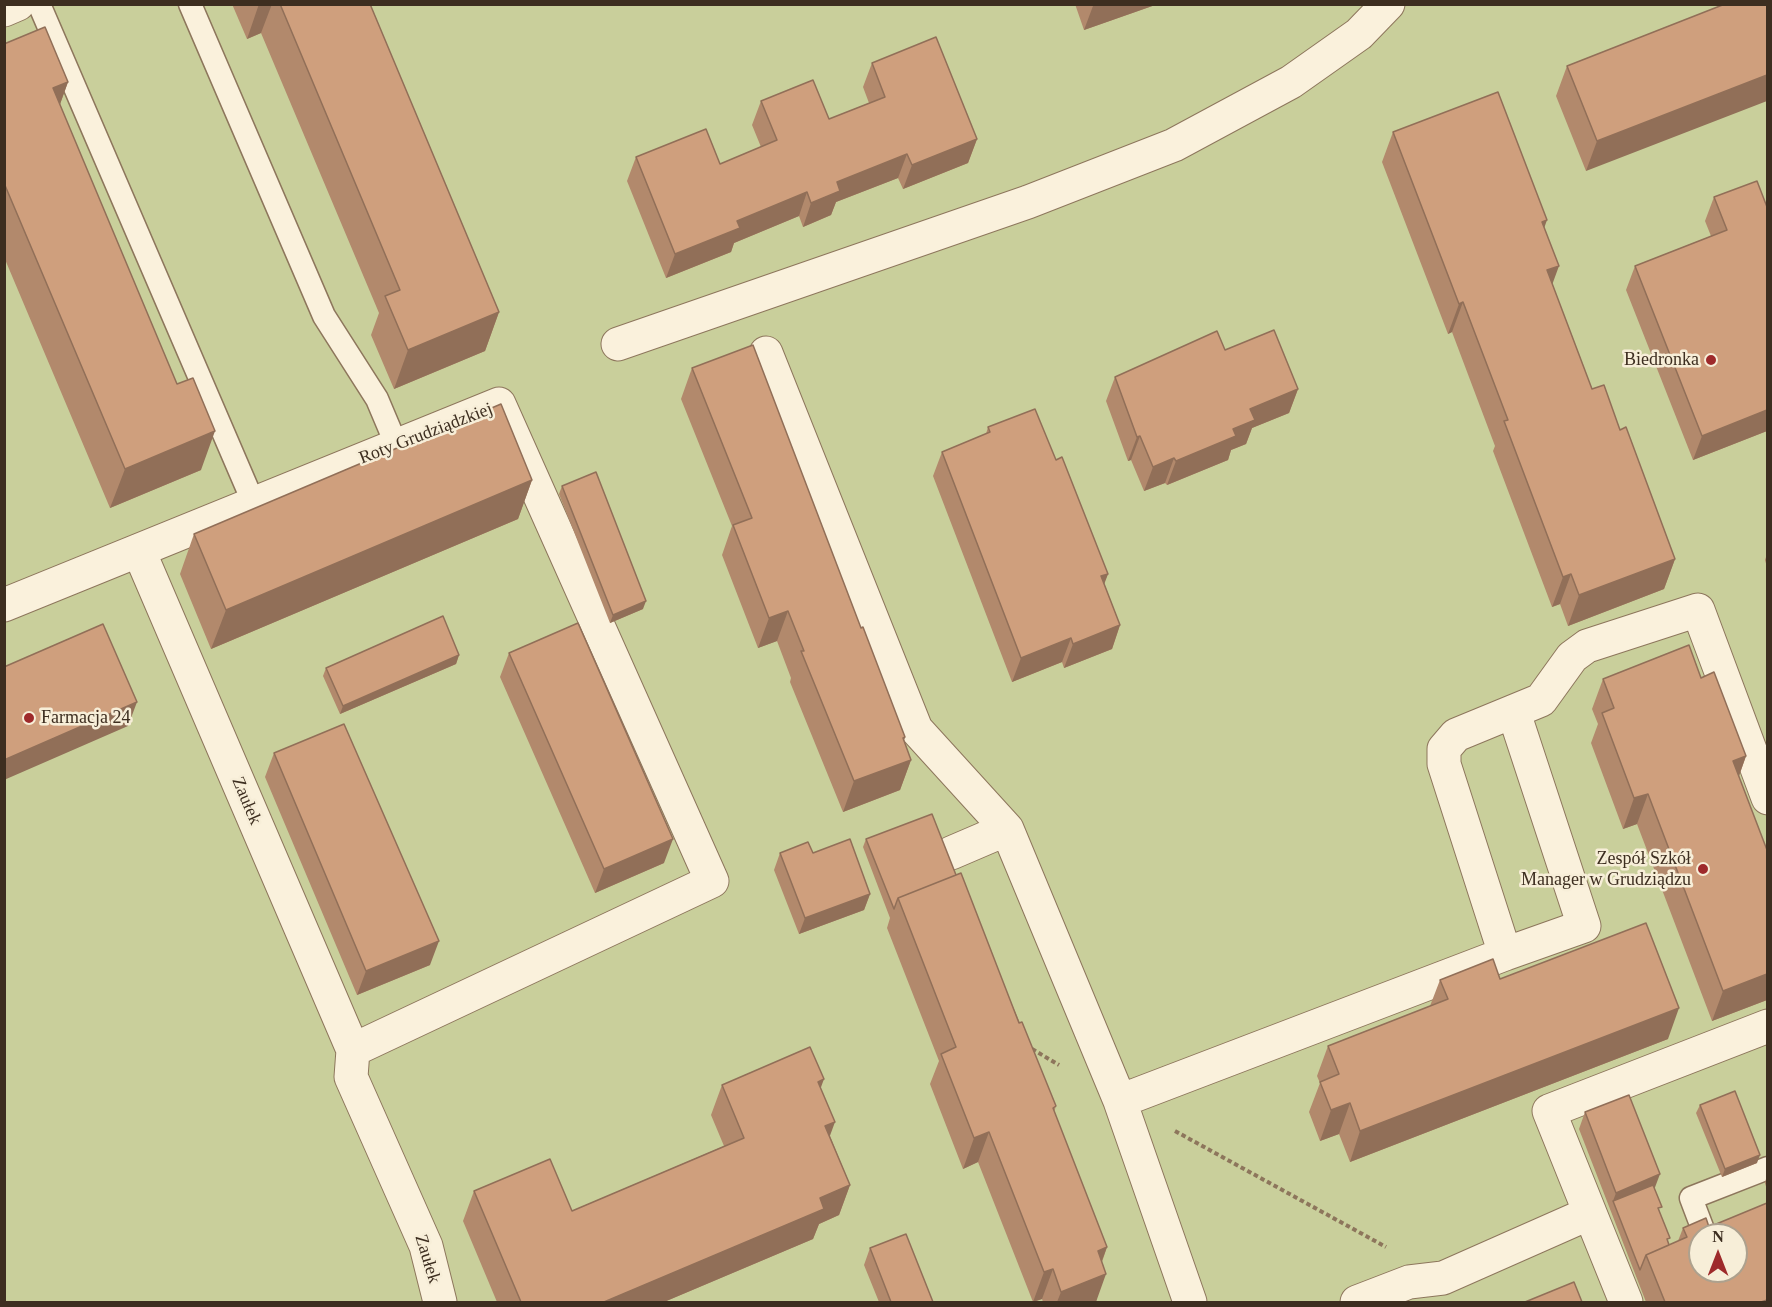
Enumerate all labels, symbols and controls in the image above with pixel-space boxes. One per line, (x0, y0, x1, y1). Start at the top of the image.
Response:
place label: Biedronka (1624, 349, 1699, 371)
marker: Biedronka (1704, 353, 1718, 367)
street label: Roty Grudziądzkiej (356, 399, 496, 469)
place label: Farmacja 24 (41, 707, 130, 729)
marker: Farmacja 24 (22, 711, 36, 725)
street label: Zaułek (226, 774, 266, 828)
place label: Zespół Szkół Manager w Grudziądzu (1521, 848, 1691, 890)
marker: Zespół Szkół Manager w Grudziądzu (1696, 862, 1710, 876)
north arrow (1688, 1223, 1748, 1283)
text: N (1712, 1228, 1724, 1245)
street label: Zaułek (409, 1232, 445, 1286)

